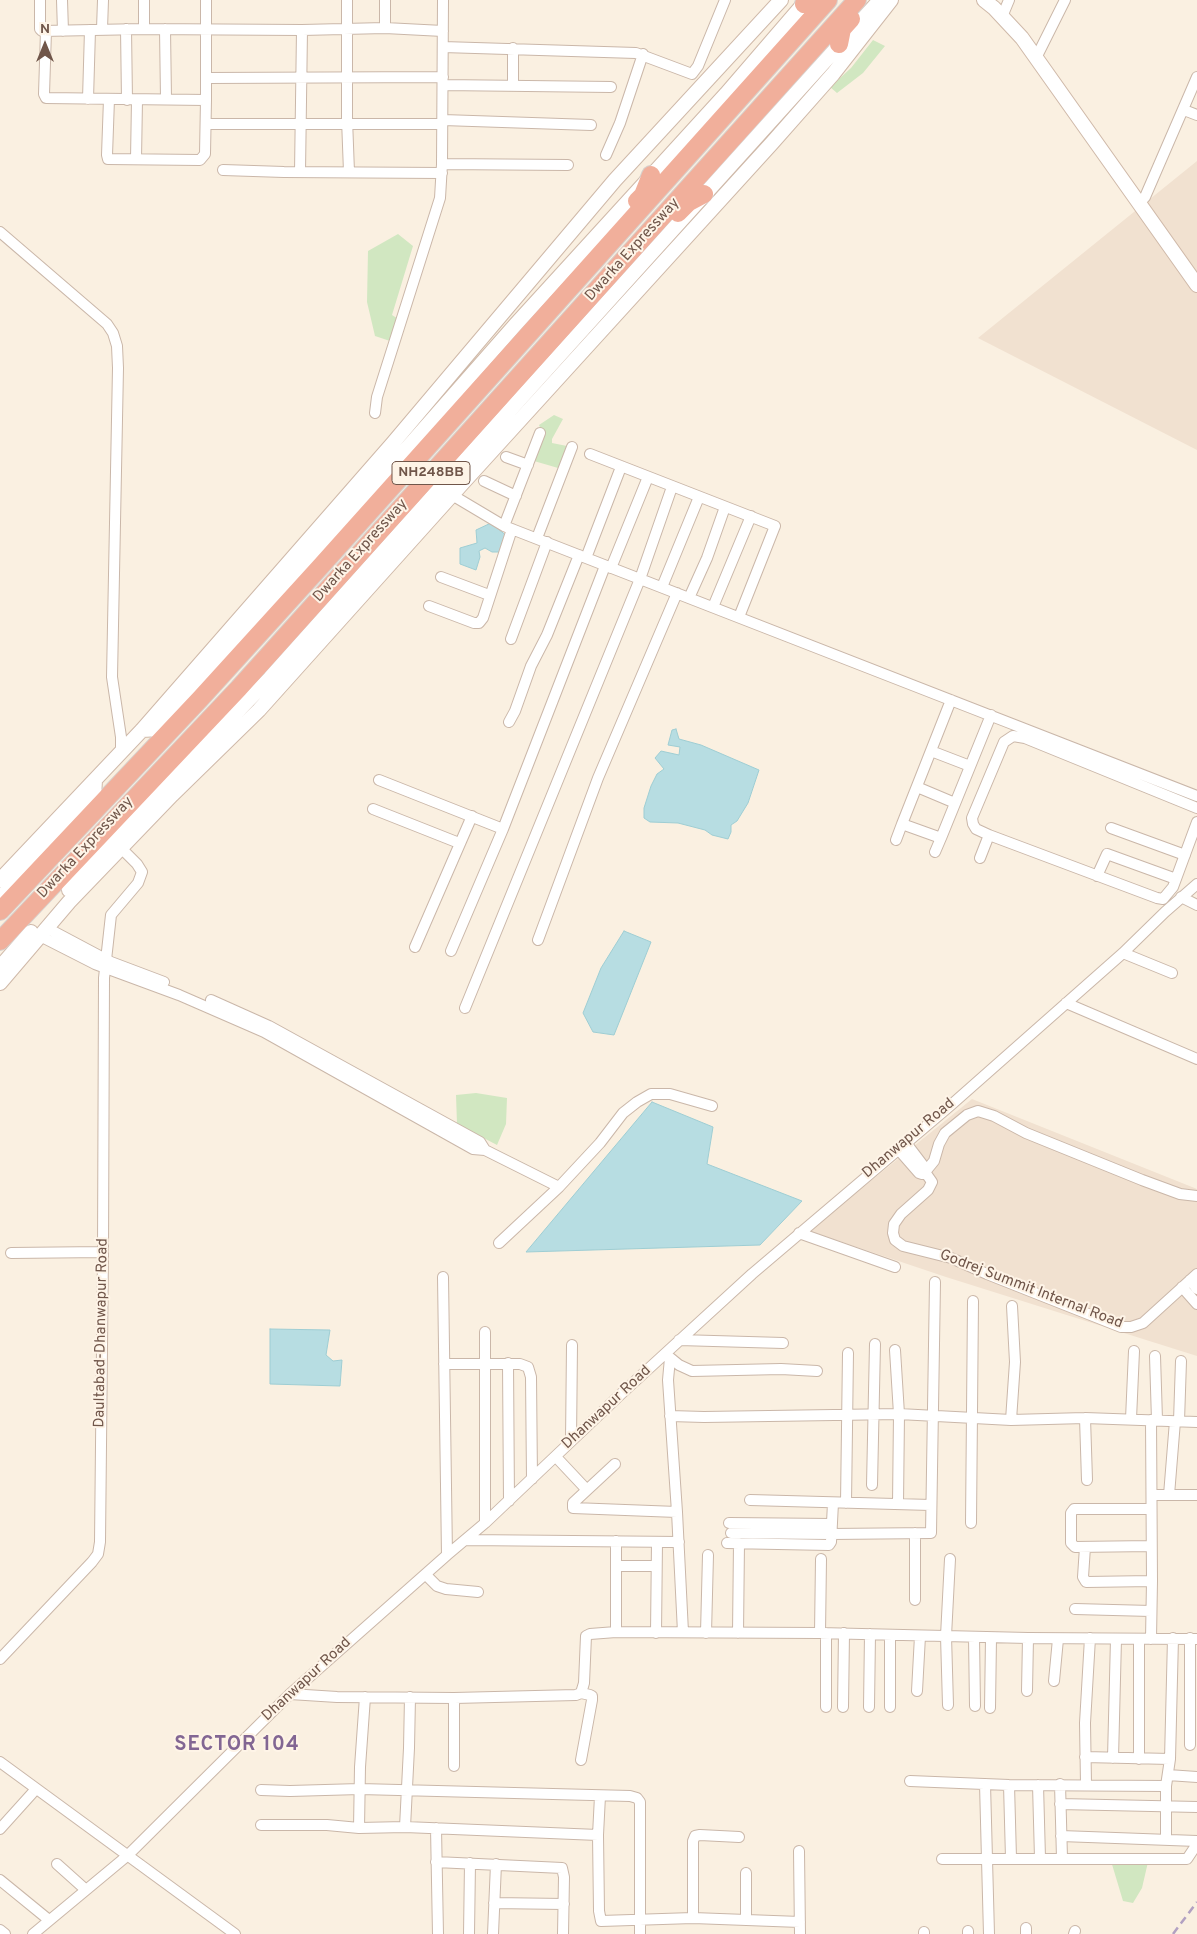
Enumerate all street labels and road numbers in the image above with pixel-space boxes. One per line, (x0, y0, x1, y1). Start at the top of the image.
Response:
street label: Dwarka Expressway (582, 195, 684, 305)
road number: NH248BB (392, 462, 470, 484)
street label: Dwarka Expressway (310, 496, 412, 606)
street label: Dwarka Expressway (34, 793, 138, 903)
street label: Dhanwapur Road (859, 1095, 959, 1183)
street label: Daultabad-Dhanwapur Road (91, 1238, 113, 1428)
street label: Godrej Summit Internal Road (937, 1247, 1125, 1333)
street label: Dhanwapur Road (559, 1362, 655, 1454)
street label: Dhanwapur Road (259, 1634, 355, 1726)

